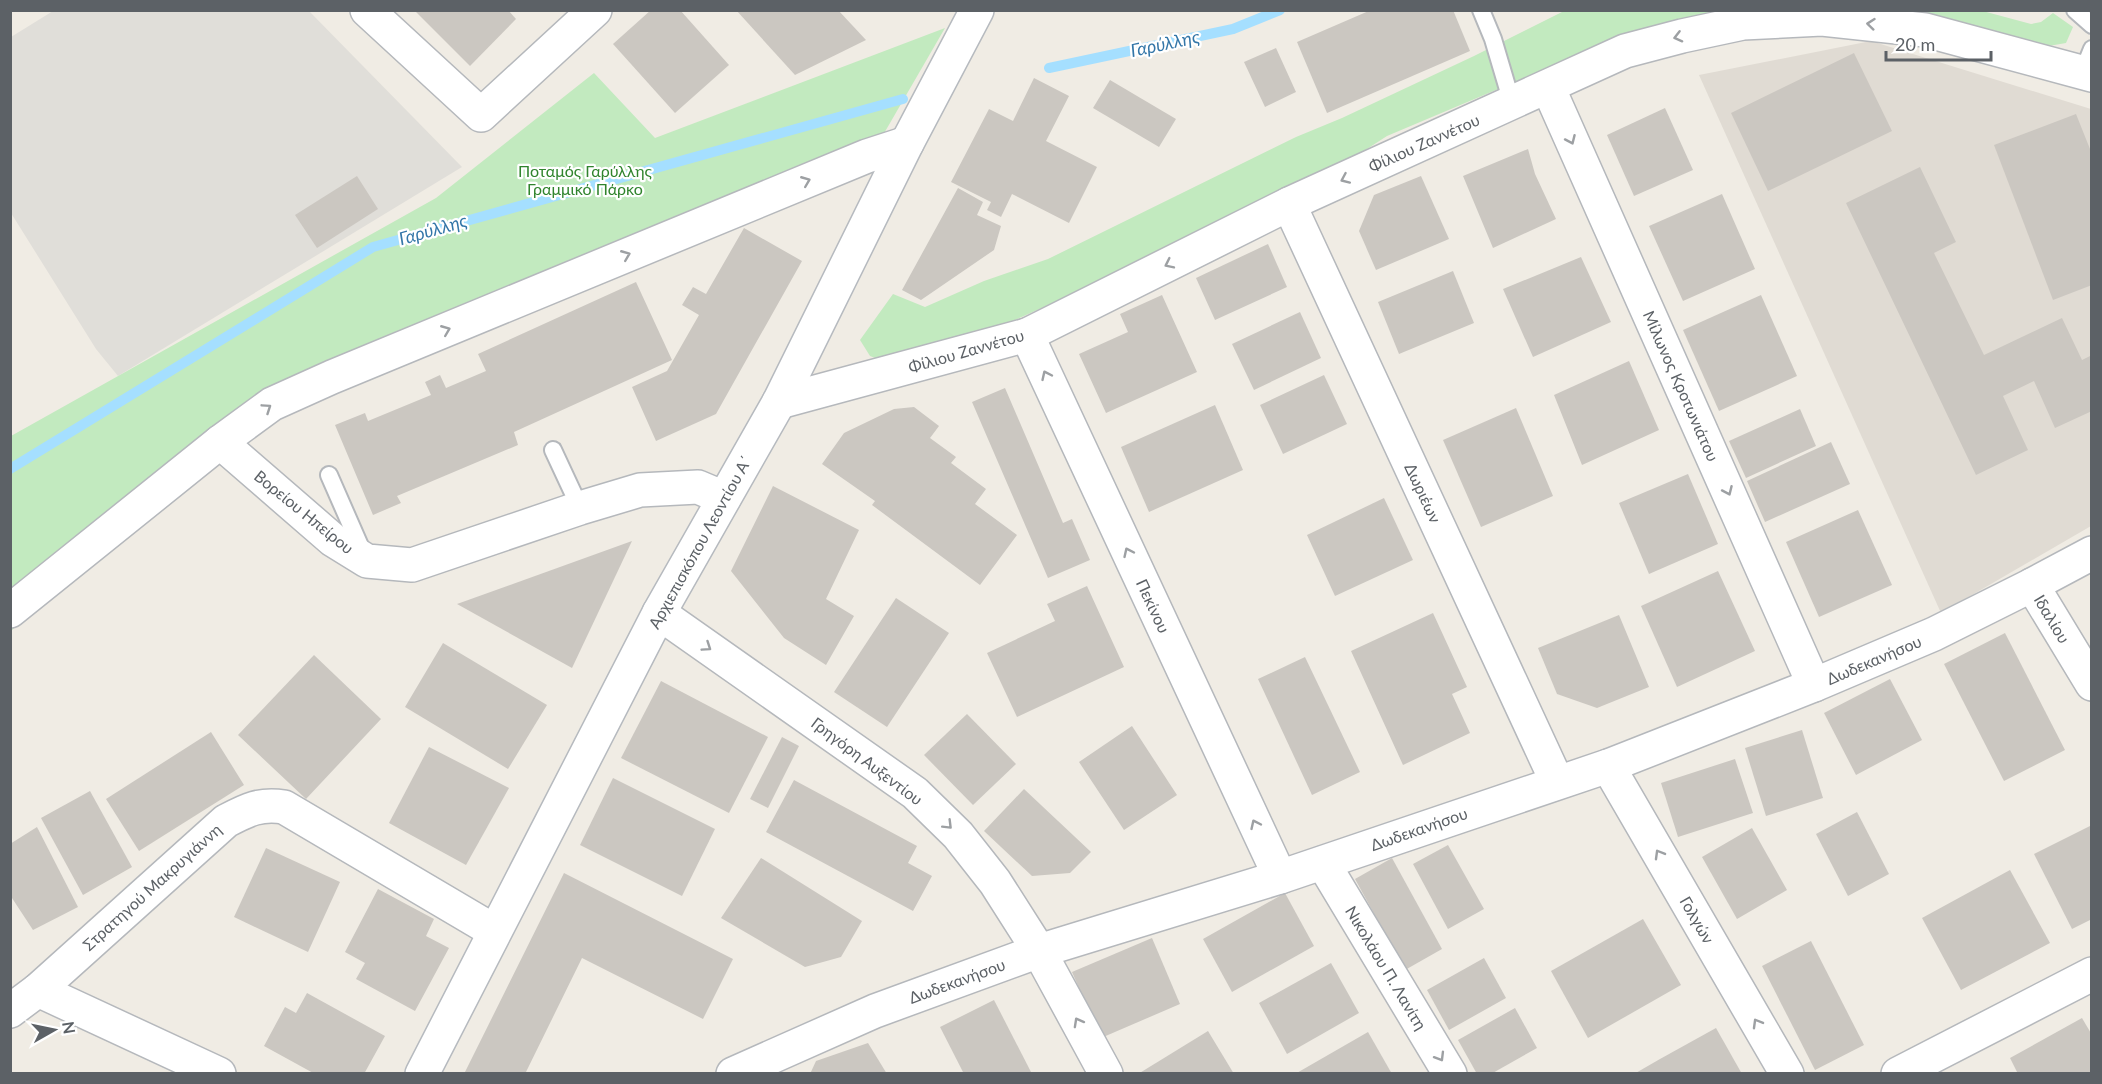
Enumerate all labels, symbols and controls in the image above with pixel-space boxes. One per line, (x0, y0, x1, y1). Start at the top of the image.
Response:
one-way arrow (1867, 18, 1876, 31)
scale bar (1886, 24, 1991, 62)
water label: Γαρύλλης (1128, 25, 1202, 61)
one-way arrow (1673, 29, 1683, 42)
text: 20 m (1895, 33, 1935, 55)
street label: Φίλιου Ζαννέτου (1365, 110, 1482, 176)
one-way arrow (1564, 134, 1576, 145)
park label: Ποταμός Γαρύλλης Γραμμικό Πάρκο (518, 161, 653, 198)
one-way arrow (1340, 172, 1351, 184)
one-way arrow (800, 176, 811, 188)
water label: Γαρύλλης (396, 209, 470, 249)
one-way arrow (620, 250, 631, 262)
one-way arrow (1165, 257, 1176, 268)
street label: Μίλωνος Κροτωνιάτου (1640, 308, 1723, 464)
one-way arrow (440, 325, 451, 337)
street label: Φίλιου Ζαννέτου (906, 325, 1026, 376)
one-way arrow (1041, 371, 1053, 382)
one-way arrow (261, 404, 272, 415)
street label: Αρχιεπισκόπου Λεοντίου Α΄ (644, 452, 755, 632)
street label: Δωριέων (1401, 460, 1446, 526)
street label: Βορείου Ηπείρου (251, 466, 358, 557)
one-way arrow (1720, 485, 1732, 496)
one-way arrow (1124, 547, 1136, 558)
street label: Πεκίνου (1133, 576, 1174, 636)
street label: Ιδαλίου (2031, 591, 2074, 646)
street label: Δωδεκανήσου (1824, 631, 1924, 688)
one-way arrow (700, 640, 711, 651)
street label: Γρηγόρη Αυξεντίου (807, 713, 927, 809)
street label: Δωδεκανήσου (1368, 803, 1470, 854)
one-way arrow (941, 818, 951, 829)
street label: Στρατηγού Μακρυγιάννη (78, 819, 225, 954)
one-way arrow (1250, 819, 1262, 830)
one-way arrow (1655, 850, 1667, 860)
street label: Γολγών (1676, 893, 1718, 947)
street label: Νικολάου Π. Λανίτη (1342, 902, 1431, 1033)
street label: Δωδεκανήσου (906, 954, 1008, 1007)
north arrow (24, 1000, 84, 1060)
one-way arrow (1074, 1018, 1085, 1028)
one-way arrow (1753, 1019, 1764, 1029)
text: N (59, 1020, 80, 1035)
one-way arrow (1432, 1050, 1443, 1061)

